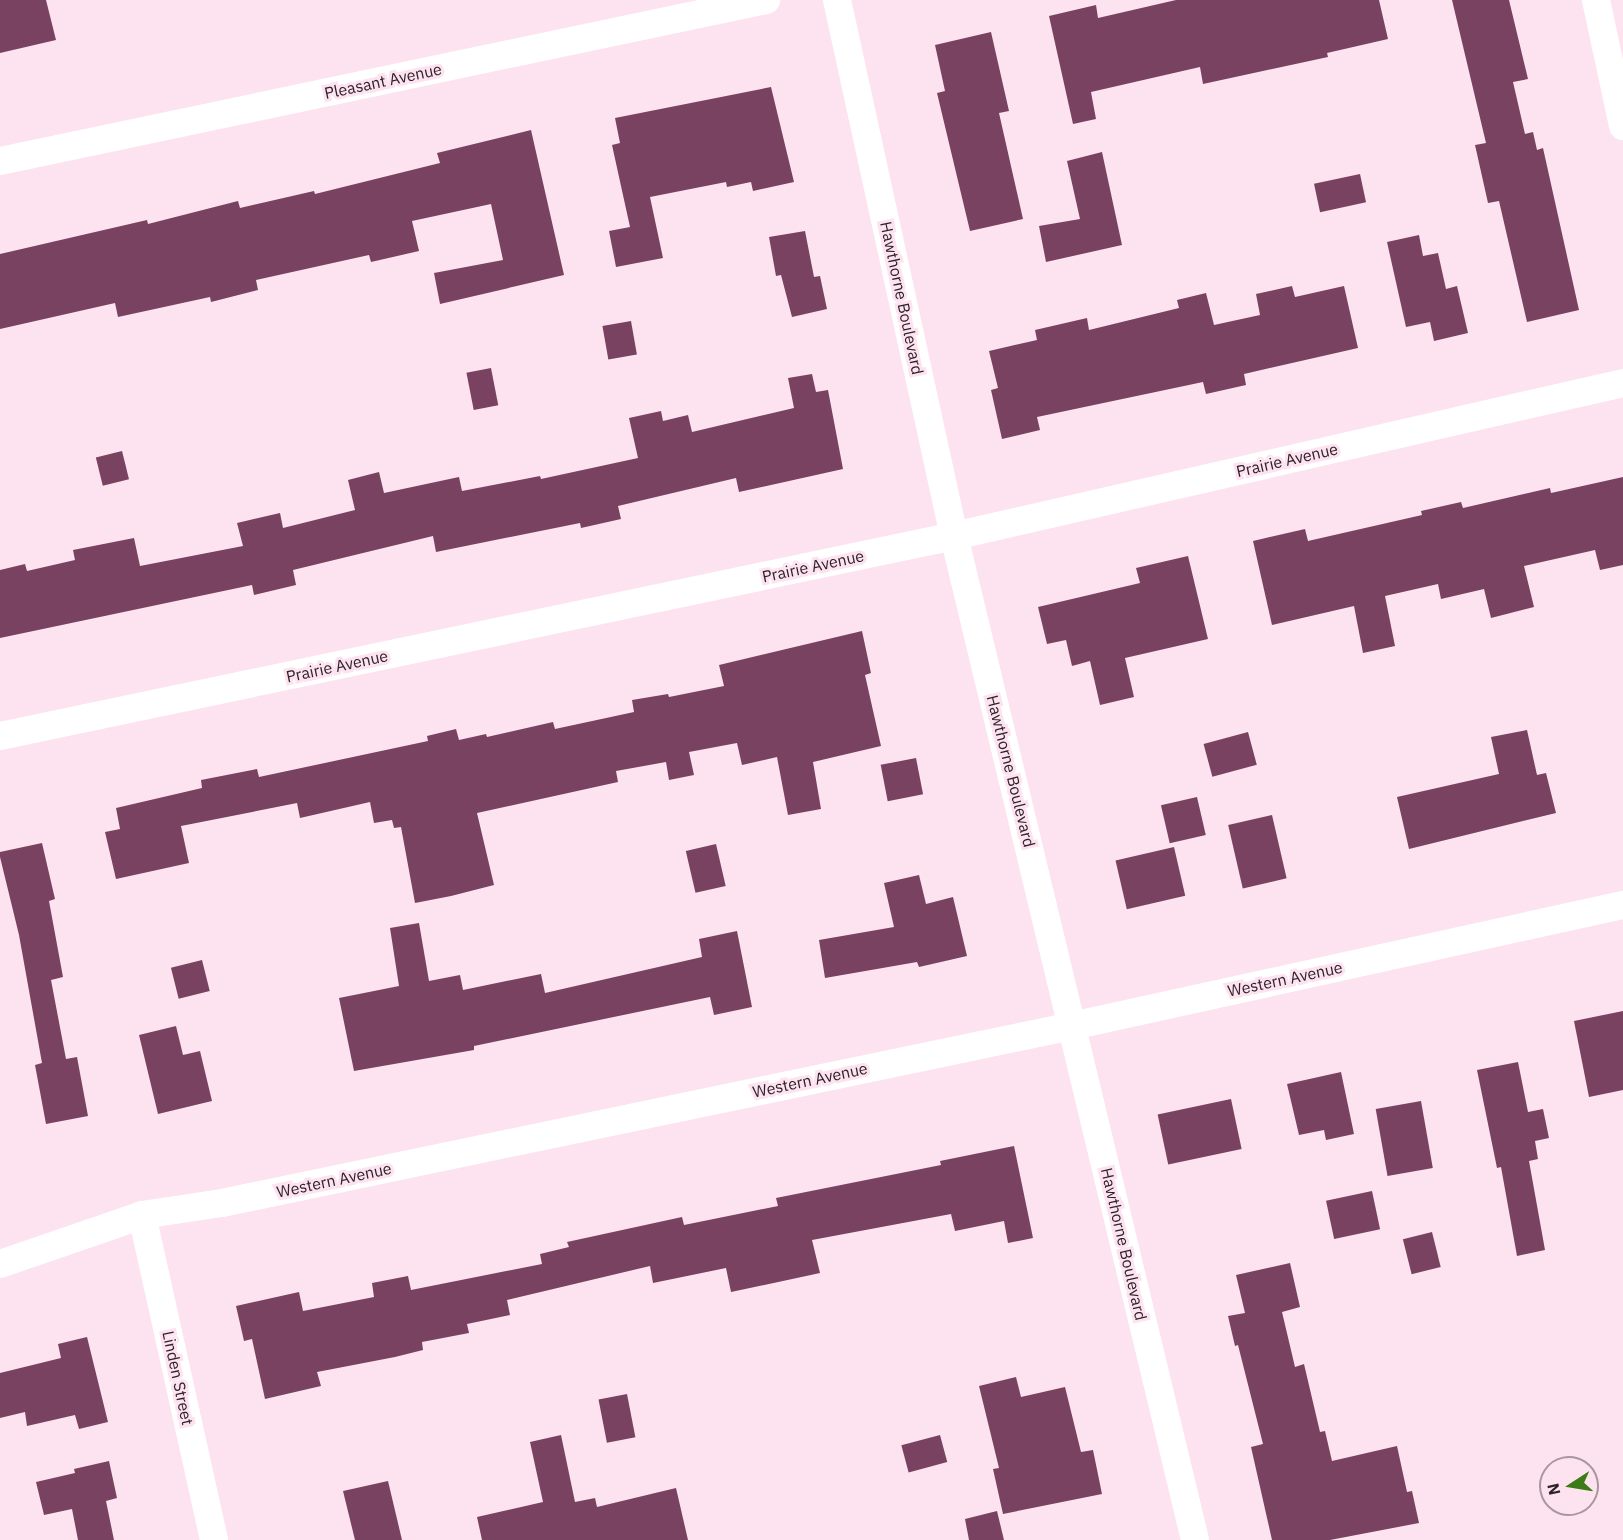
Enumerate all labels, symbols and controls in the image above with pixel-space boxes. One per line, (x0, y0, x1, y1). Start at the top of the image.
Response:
street label: Pleasant Avenue (323, 59, 443, 103)
street label: Hawthorne Boulevard (876, 220, 928, 376)
street label: Prairie Avenue (1234, 439, 1340, 481)
street label: Prairie Avenue (760, 546, 866, 586)
street label: Prairie Avenue (284, 646, 390, 686)
street label: Hawthorne Boulevard (983, 693, 1039, 849)
street label: Western Avenue (1226, 957, 1344, 1001)
street label: Western Avenue (751, 1058, 869, 1102)
street label: Western Avenue (275, 1158, 393, 1202)
street label: Hawthorne Boulevard (1097, 1166, 1151, 1322)
street label: Linden Street (159, 1329, 197, 1427)
north arrow (1539, 1456, 1599, 1516)
text: N (1542, 1482, 1564, 1497)

